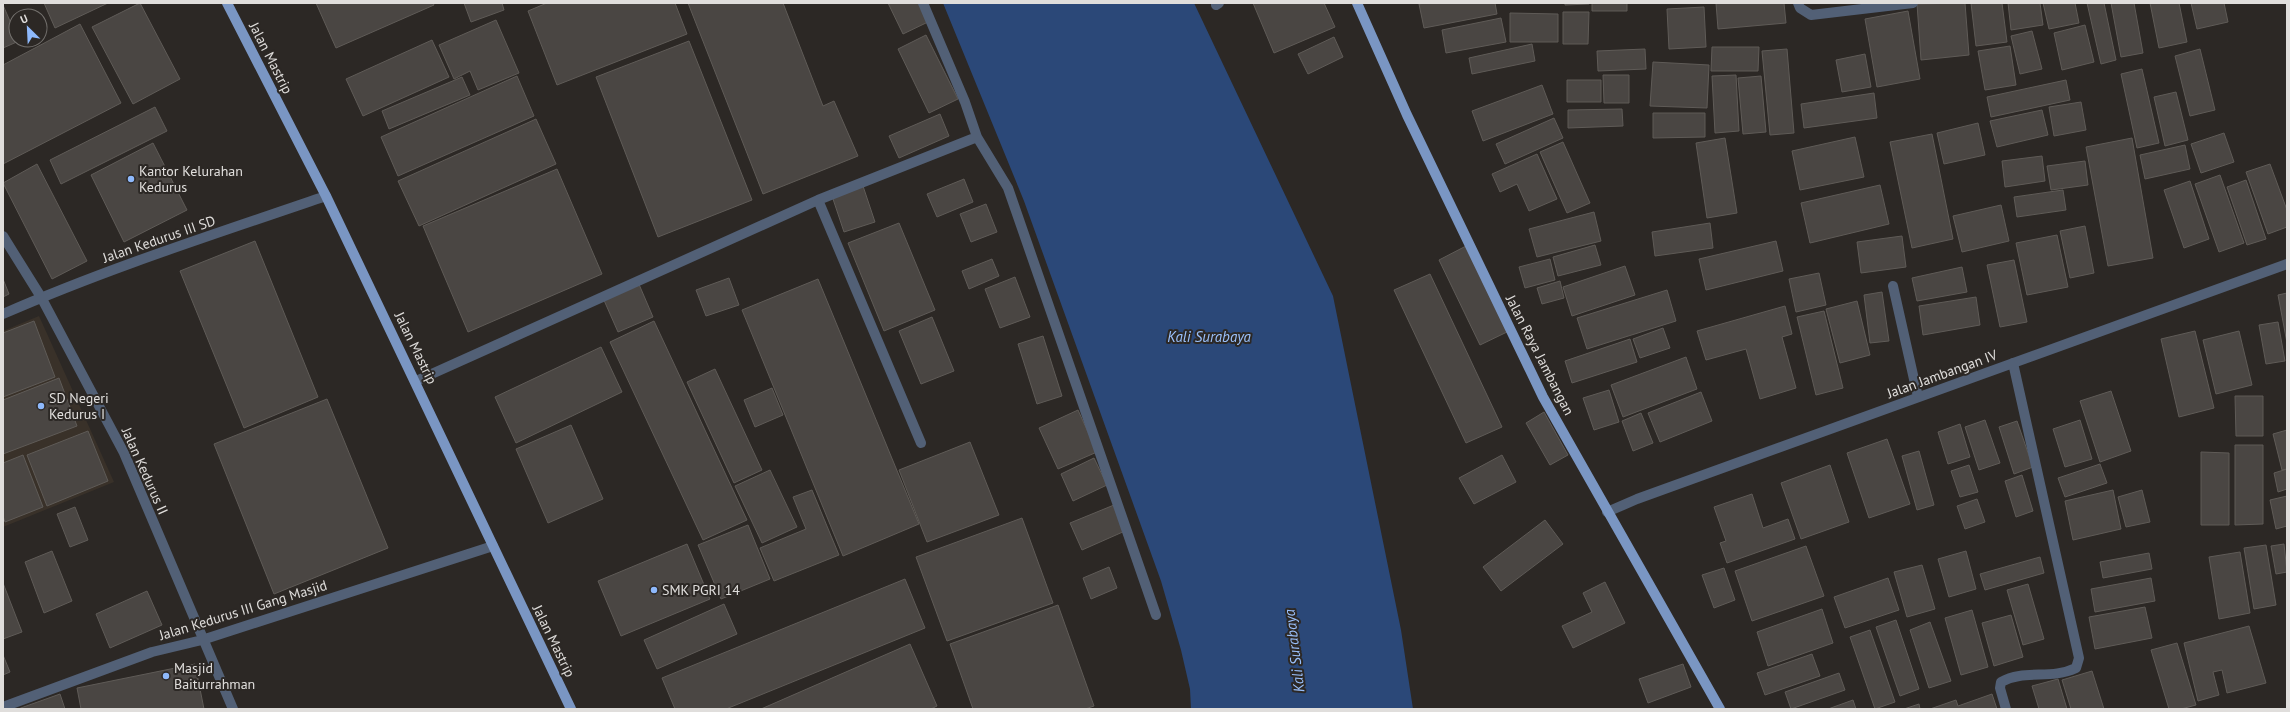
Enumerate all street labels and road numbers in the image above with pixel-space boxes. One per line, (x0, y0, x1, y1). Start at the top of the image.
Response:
street label: Jalan Mastrip (245, 18, 297, 97)
street label: Jalan Kedurus III SD (99, 211, 218, 267)
street label: Jalan Raya Jambangan (1501, 291, 1578, 418)
street label: Jalan Mastrip (390, 308, 441, 387)
street label: Jalan Jambangan IV (1884, 346, 2000, 403)
street label: Jalan Kedurus II (117, 424, 172, 517)
street label: Jalan Kedurus III Gang Masjid (156, 576, 329, 644)
street label: Jalan Mastrip (528, 601, 579, 680)

